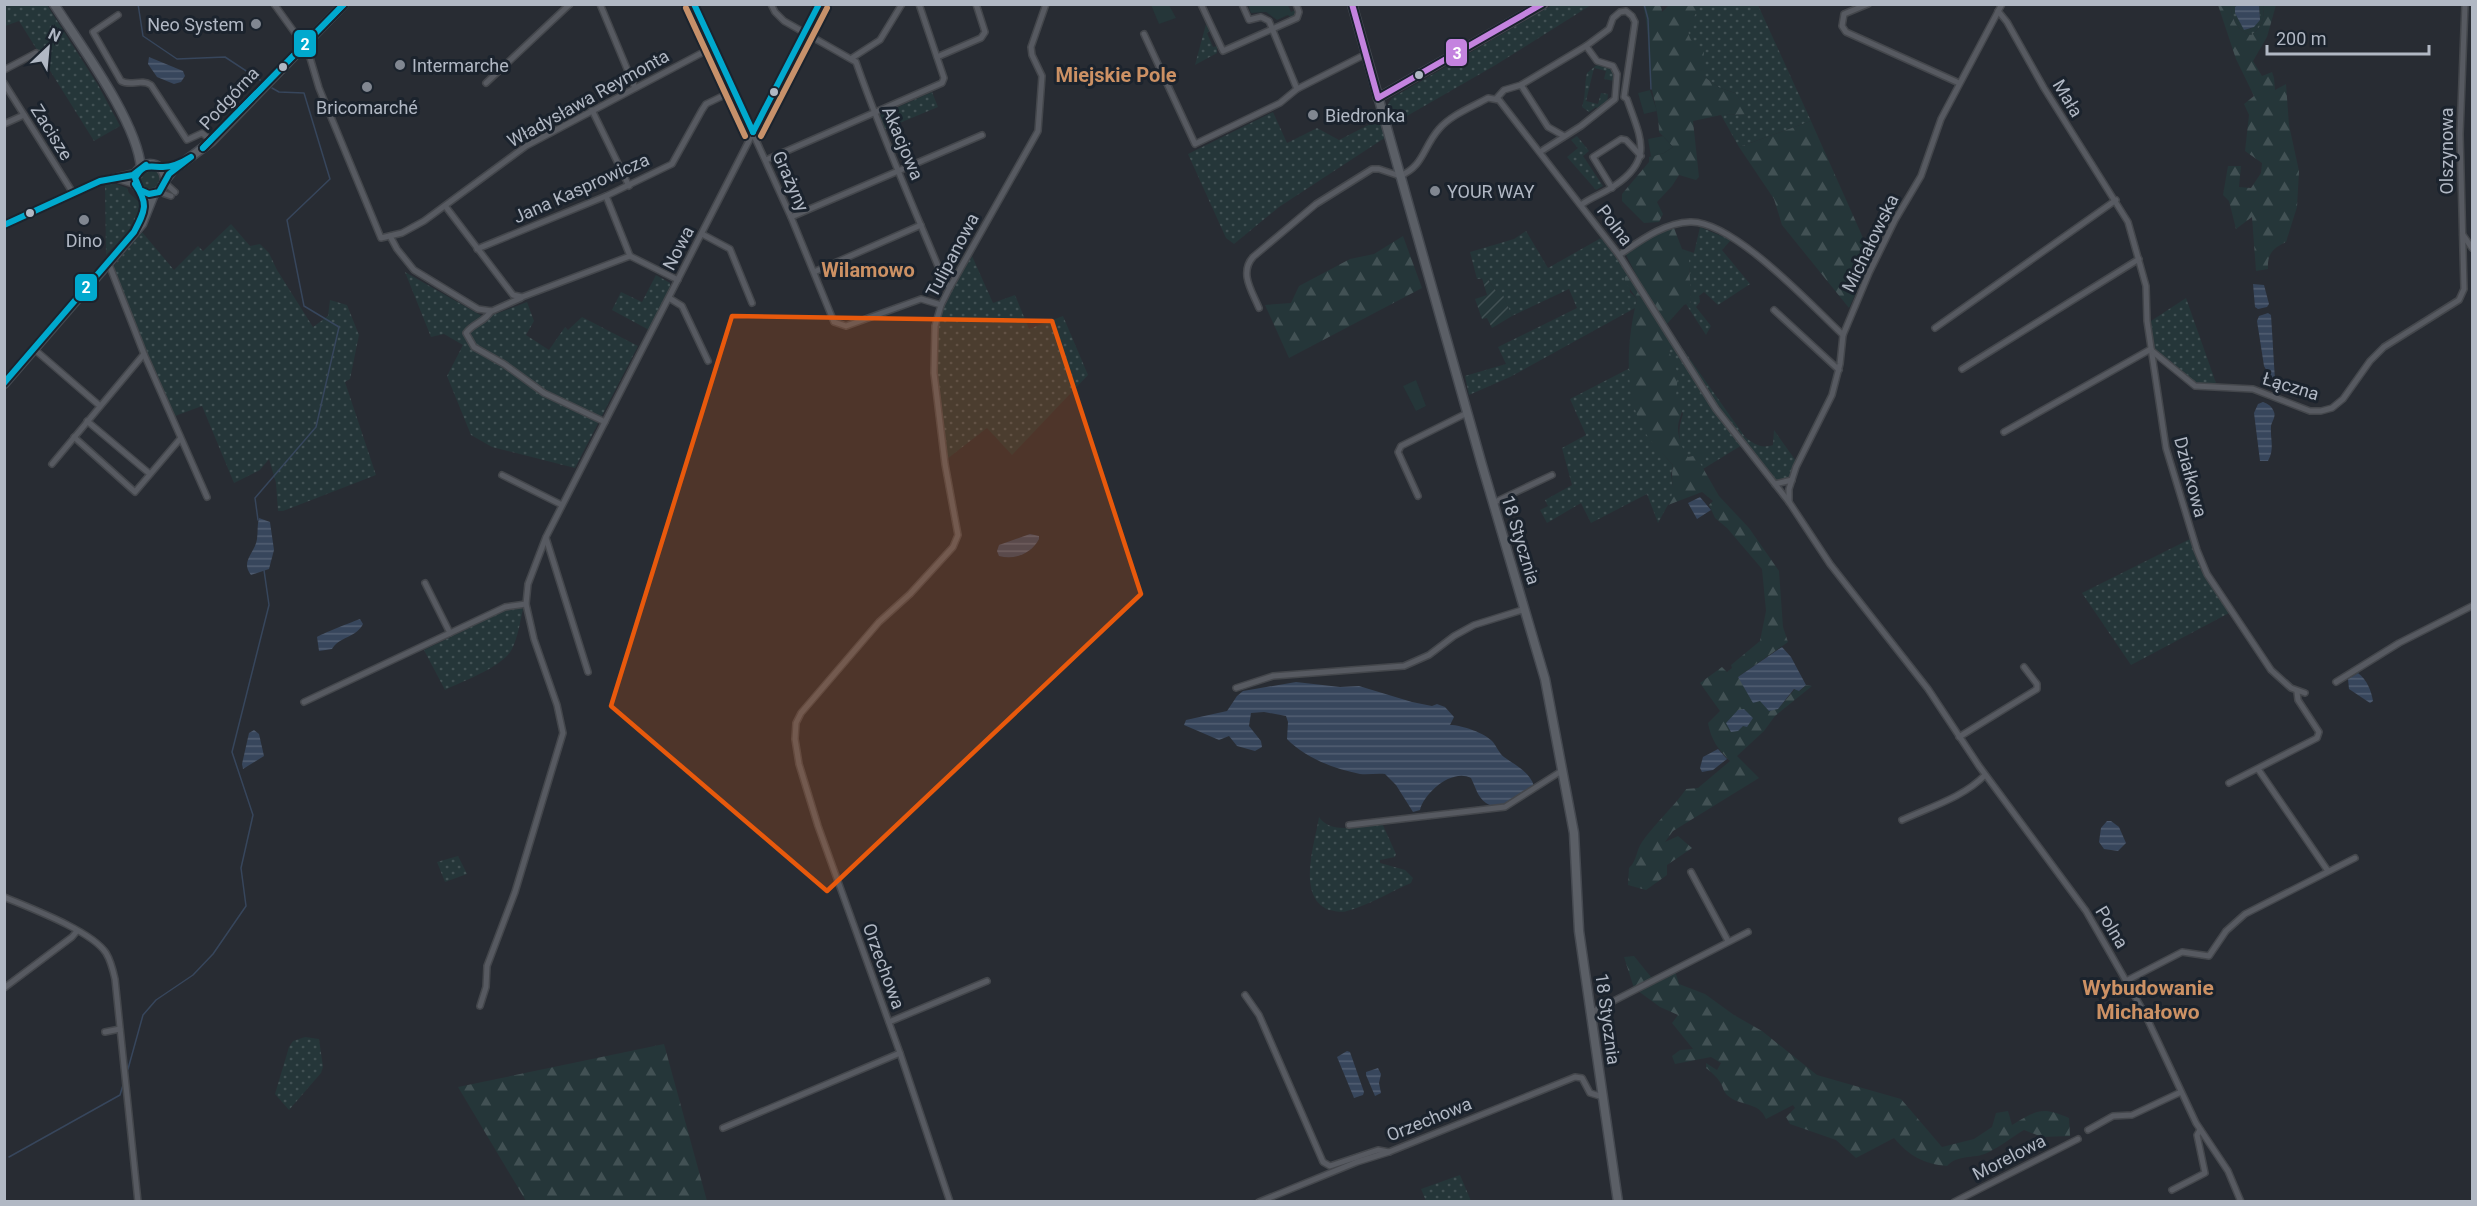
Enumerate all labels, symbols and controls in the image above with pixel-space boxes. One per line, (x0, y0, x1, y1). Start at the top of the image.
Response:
place label: Neo System (147, 14, 244, 35)
marker: Neo System (249, 17, 263, 31)
north arrow (18, 18, 78, 78)
scale bar (2267, 18, 2429, 56)
text: N (45, 24, 64, 46)
text: 200 m (2276, 28, 2327, 49)
line badge: 2 (293, 29, 317, 58)
text: 2 (300, 35, 310, 54)
line badge: 3 (1445, 38, 1468, 67)
text: 3 (1452, 44, 1462, 63)
street label: Władysława Reymonta (503, 45, 673, 151)
place label: Intermarche (412, 55, 509, 76)
marker: Intermarche (393, 58, 407, 72)
unlabelled marker (277, 61, 289, 73)
street label: Podgórna (195, 62, 263, 134)
district label: Miejskie Pole (1056, 63, 1177, 87)
unlabelled marker (1413, 69, 1425, 81)
street label: Mała (2049, 75, 2087, 121)
marker: Bricomarché (360, 80, 374, 94)
unlabelled marker (768, 86, 780, 98)
place label: Bricomarché (316, 97, 418, 118)
street label: Zacisze (27, 100, 77, 164)
street label: Akacjowa (878, 103, 928, 183)
place label: Biedronka (1325, 105, 1405, 126)
street label: Olszynowa (2436, 107, 2457, 195)
marker: Biedronka (1306, 108, 1320, 122)
street label: Grażyny (768, 148, 814, 215)
street label: Jana Kasprowicza (510, 149, 652, 227)
place label: YOUR WAY (1447, 181, 1535, 202)
marker: YOUR WAY (1428, 184, 1442, 198)
street label: Michałowska (1837, 191, 1903, 295)
street label: Polna (1593, 200, 1637, 250)
unlabelled marker (24, 207, 36, 219)
street label: Tulipanowa (921, 209, 983, 301)
marker: Dino (77, 213, 91, 227)
street label: Nowa (658, 223, 698, 273)
place label: Dino (66, 230, 102, 251)
district label: Wilamowo (821, 258, 915, 282)
line badge: 2 (74, 273, 98, 302)
text: 2 (81, 278, 91, 297)
street label: Łączna (2260, 368, 2322, 404)
street label: Działkowa (2170, 434, 2212, 520)
street label: 18 Stycznia (1497, 493, 1545, 587)
street label: Polna (2091, 902, 2133, 952)
street label: Orzechowa (859, 920, 909, 1012)
street label: 18 Stycznia (1591, 972, 1625, 1066)
district label: Wybudowanie Michałowo (2082, 976, 2214, 1024)
street label: Orzechowa (1383, 1092, 1475, 1146)
street label: Morelowa (1969, 1130, 2049, 1184)

